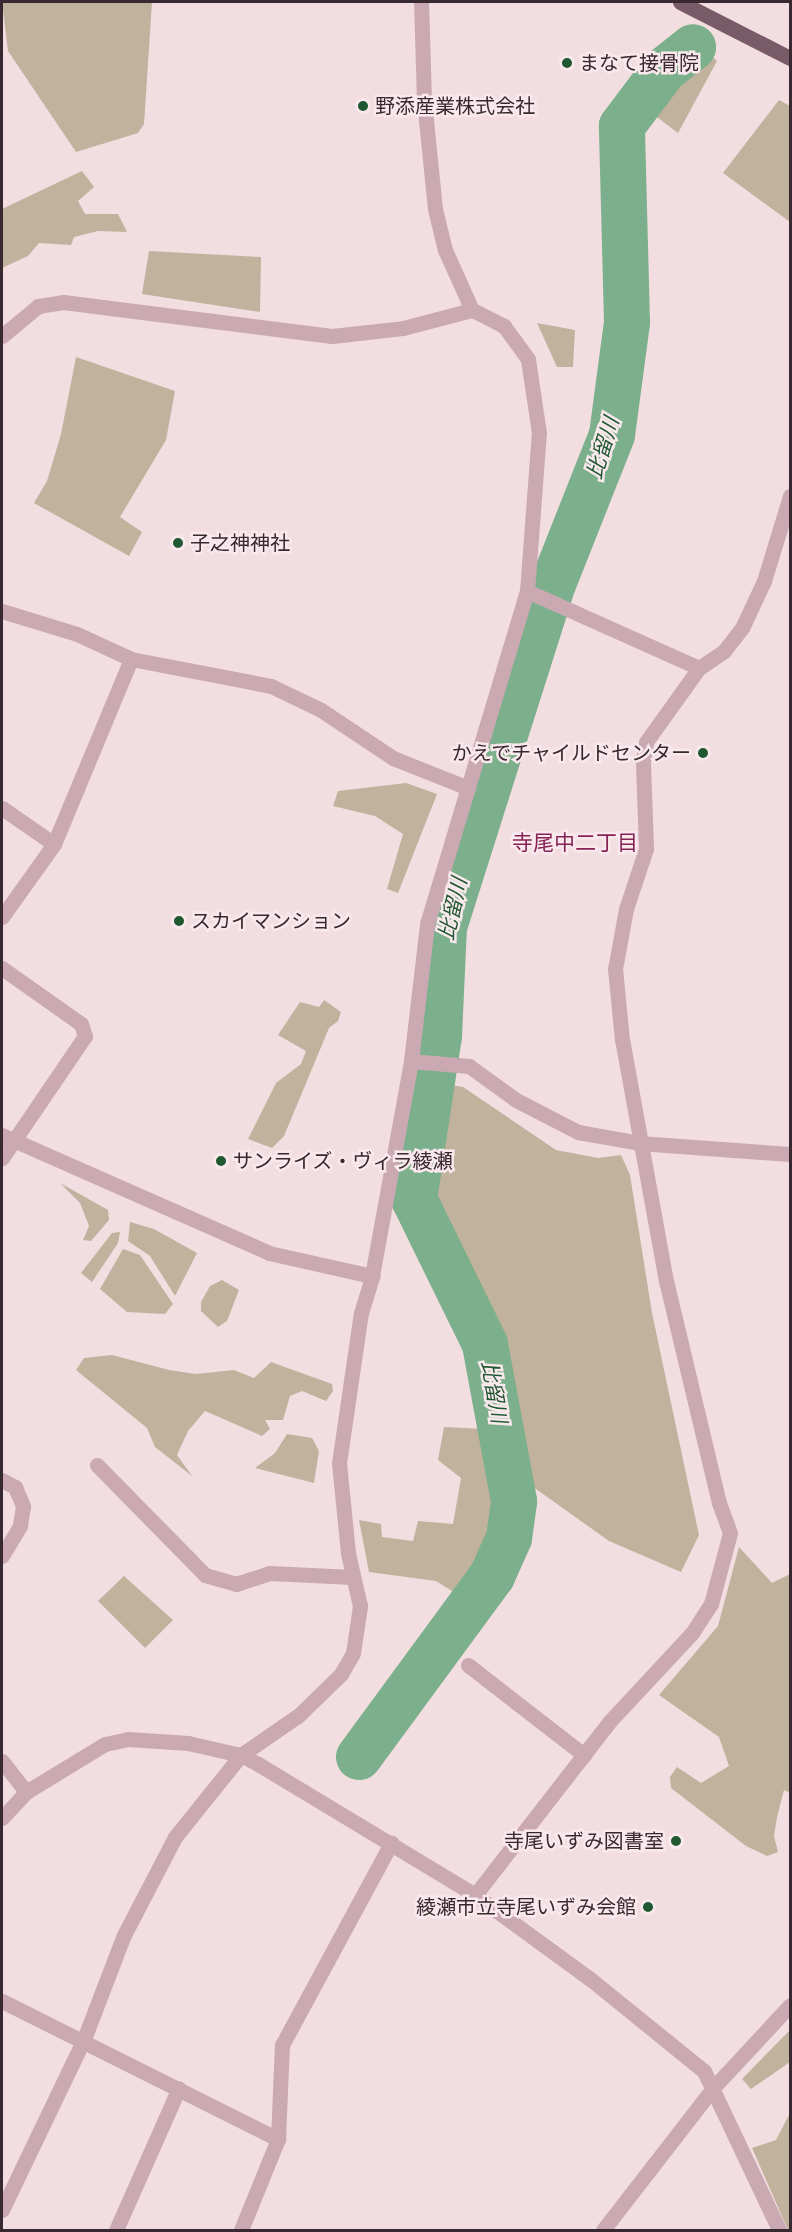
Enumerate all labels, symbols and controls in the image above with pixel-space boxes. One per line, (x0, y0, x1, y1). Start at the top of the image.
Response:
place label: まなて接骨院 (579, 51, 699, 75)
marker: まなて接骨院 (560, 56, 574, 70)
place label: 野添産業株式会社 (375, 94, 535, 118)
marker: 野添産業株式会社 (356, 99, 370, 113)
water label: 比留川 (582, 414, 624, 482)
place label: 子之神神社 (190, 531, 290, 555)
marker: 子之神神社 (171, 536, 185, 550)
place label: かえでチャイルドセンター (451, 741, 691, 765)
marker: かえでチャイルドセンター (696, 746, 710, 760)
district label: 寺尾中二丁目 (512, 830, 638, 856)
water label: 比留川 (434, 875, 472, 943)
place label: スカイマンション (191, 909, 351, 933)
marker: スカイマンション (172, 914, 186, 928)
place label: サンライズ・ヴィラ綾瀬 (233, 1149, 453, 1173)
marker: サンライズ・ヴィラ綾瀬 (214, 1154, 228, 1168)
water label: 比留川 (476, 1359, 512, 1425)
place label: 寺尾いずみ図書室 (504, 1829, 664, 1853)
marker: 寺尾いずみ図書室 (669, 1834, 683, 1848)
place label: 綾瀬市立寺尾いずみ会館 (416, 1895, 636, 1919)
marker: 綾瀬市立寺尾いずみ会館 (641, 1900, 655, 1914)

